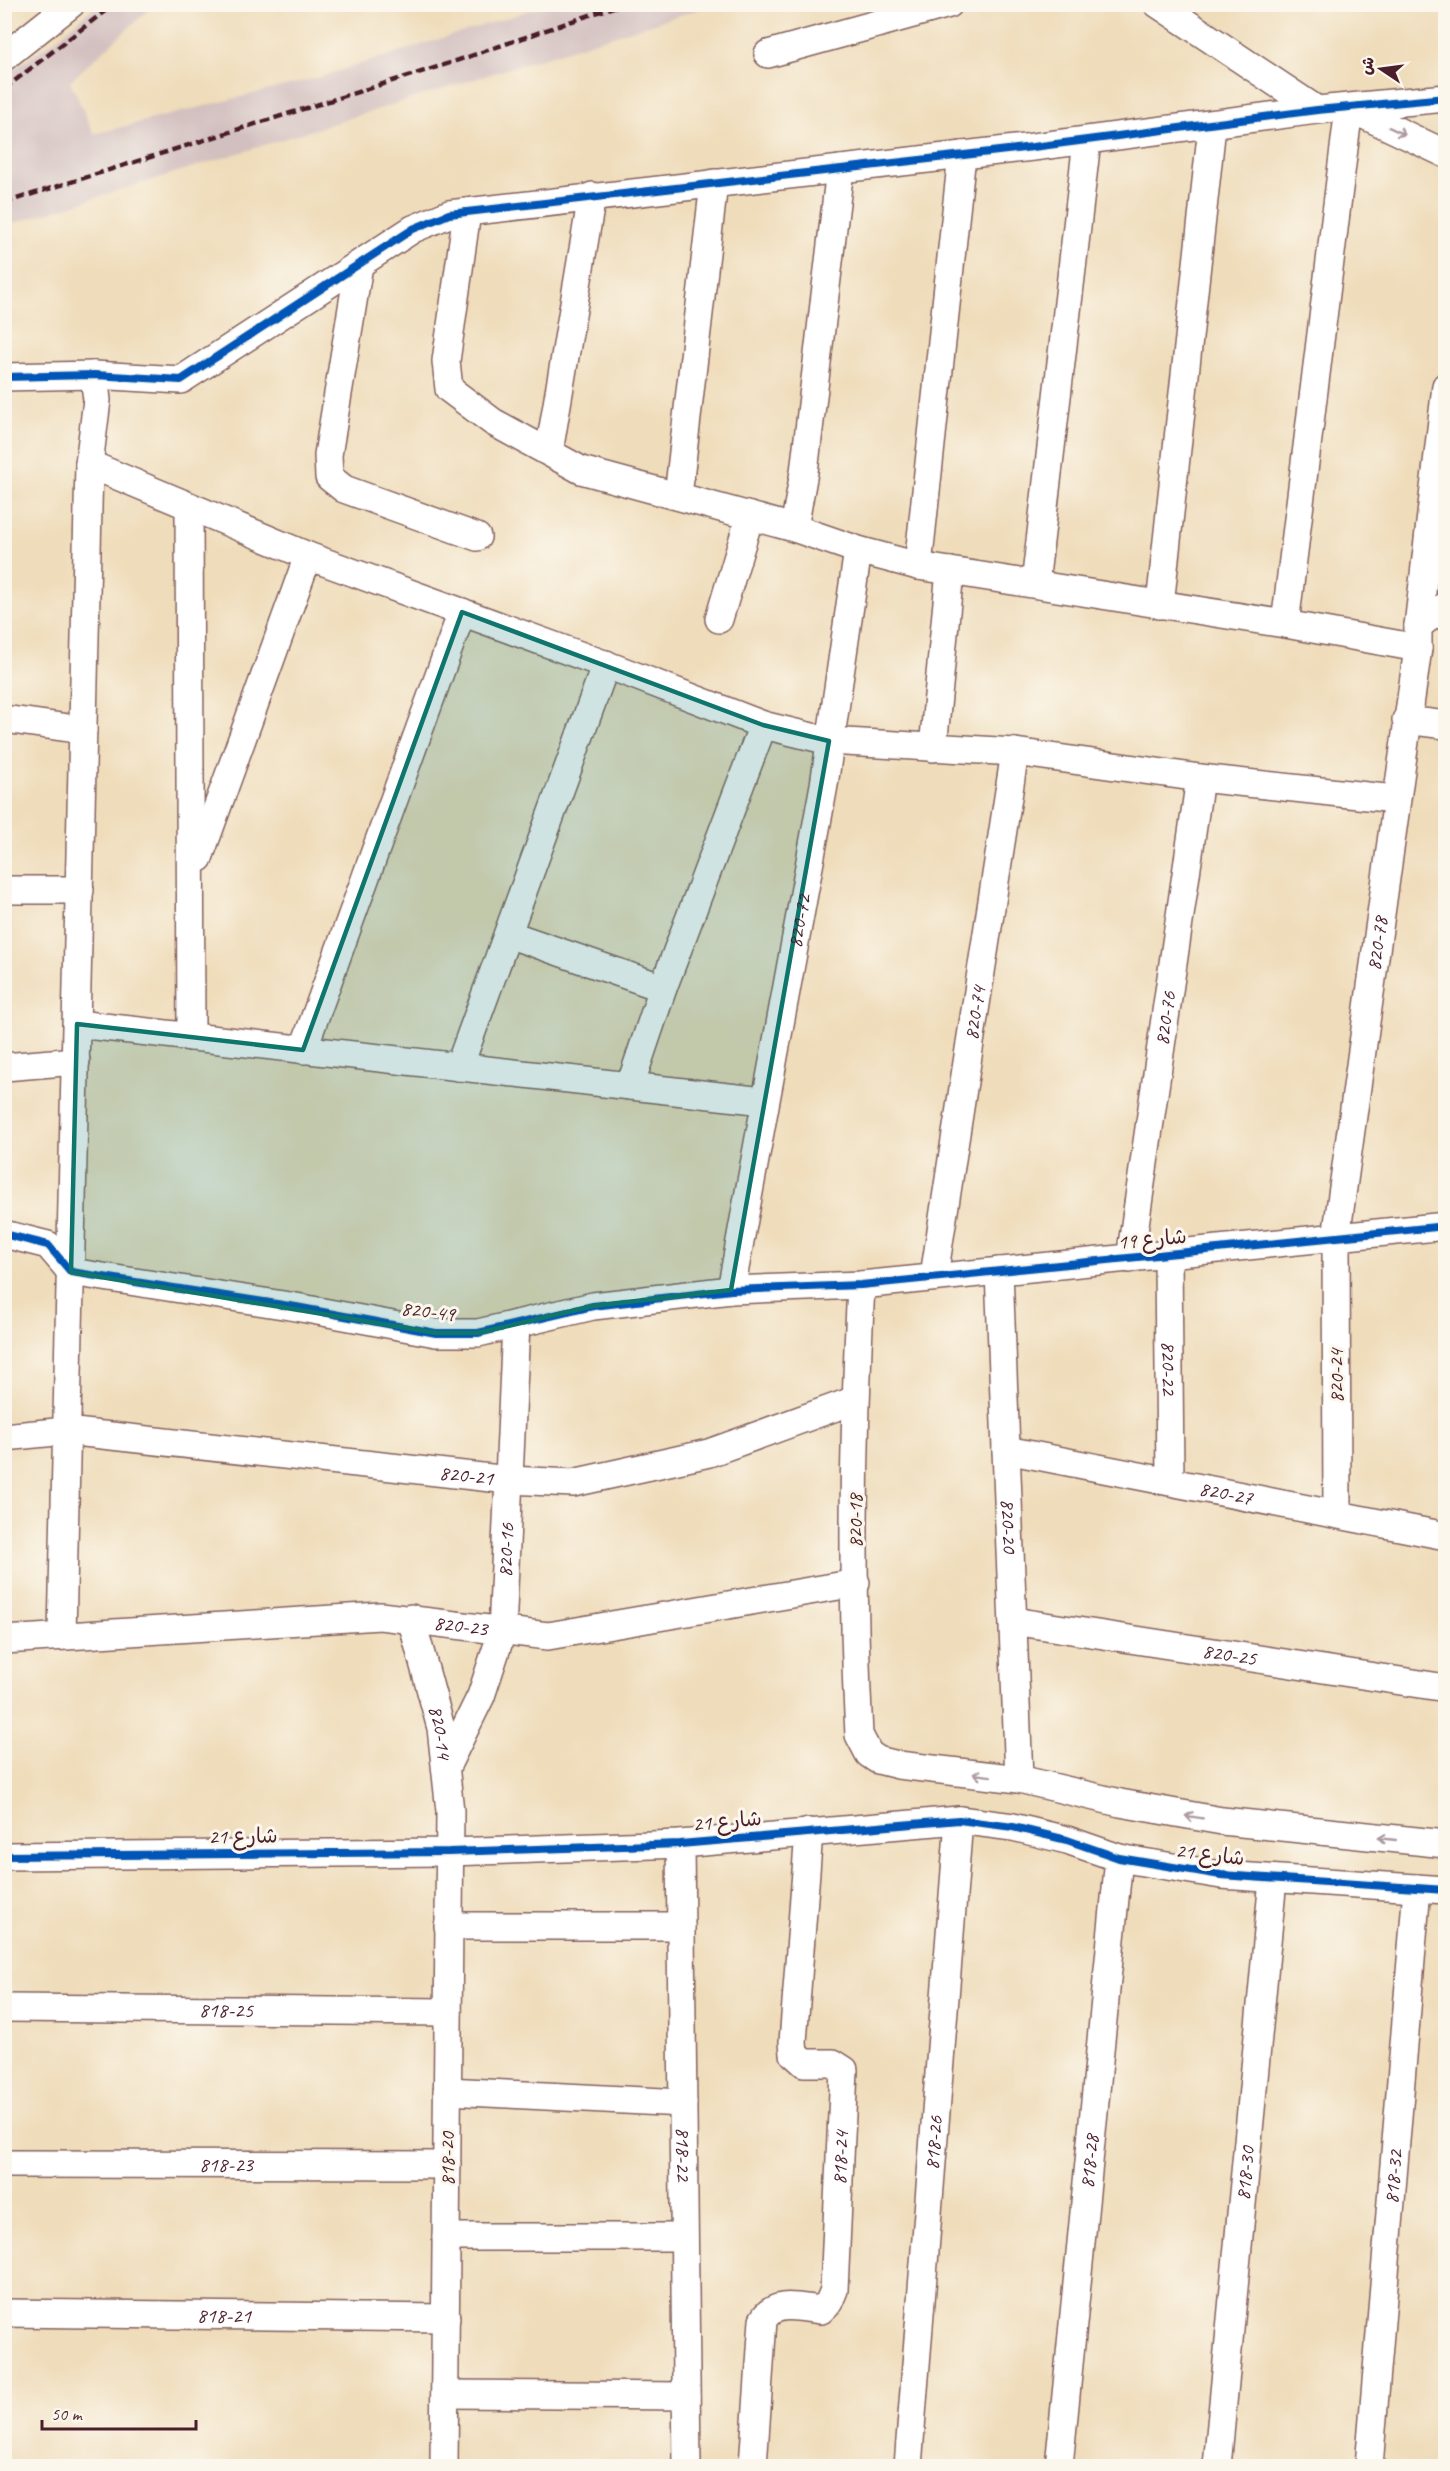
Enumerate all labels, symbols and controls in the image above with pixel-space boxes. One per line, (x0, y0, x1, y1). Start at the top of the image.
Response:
north arrow (1351, 39, 1411, 99)
text: ش (1356, 55, 1379, 77)
one-way arrow (1388, 126, 1406, 138)
street label: 820-72 (781, 891, 817, 950)
street label: 820-78 (1360, 913, 1394, 972)
street label: 820-74 (958, 982, 992, 1042)
street label: 820-76 (1148, 989, 1182, 1047)
street label: شارع 19 (1116, 1223, 1188, 1257)
street label: 820-49 (400, 1295, 458, 1327)
street label: 820-22 (1156, 1341, 1182, 1397)
street label: 820-24 (1323, 1346, 1349, 1403)
street label: 820-21 (438, 1459, 496, 1491)
street label: 820-27 (1197, 1475, 1256, 1511)
street label: 820-18 (842, 1491, 868, 1548)
street label: 820-20 (995, 1498, 1023, 1555)
street label: 820-16 (491, 1522, 520, 1578)
street label: 820-23 (432, 1609, 491, 1642)
street label: 820-25 (1201, 1638, 1260, 1672)
street label: 820-14 (422, 1702, 458, 1763)
one-way arrow (972, 1769, 992, 1780)
street label: شارع 21 (691, 1805, 763, 1839)
one-way arrow (1184, 1811, 1204, 1822)
street label: شارع 21 (208, 1822, 278, 1852)
one-way arrow (1378, 1833, 1398, 1844)
street label: شارع 21 (1174, 1837, 1246, 1873)
street label: 818-25 (199, 1997, 255, 2023)
street label: 818-26 (918, 2114, 949, 2171)
street label: 818-22 (670, 2127, 697, 2183)
street label: 818-24 (826, 2128, 854, 2186)
street label: 818-20 (434, 2130, 460, 2186)
street label: 818-28 (1073, 2131, 1105, 2190)
street label: 818-30 (1229, 2144, 1261, 2202)
street label: 818-32 (1378, 2147, 1408, 2205)
street label: 818-23 (199, 2151, 255, 2178)
street label: 818-21 (197, 2302, 253, 2329)
scale bar (42, 2393, 196, 2431)
text: 50 m (51, 2403, 84, 2425)

